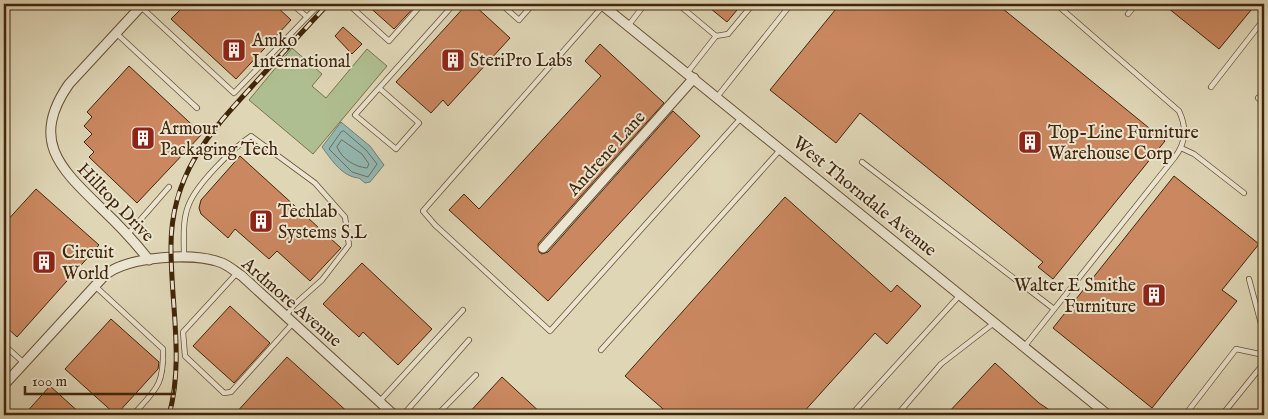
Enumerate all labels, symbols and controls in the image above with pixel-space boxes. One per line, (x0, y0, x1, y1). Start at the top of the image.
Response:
place label: Amko International (251, 30, 351, 74)
building icon: Amko International (221, 37, 247, 63)
building icon: SteriPro Labs (440, 47, 466, 73)
place label: SteriPro Labs (470, 50, 572, 73)
street label: Andrene Lane (562, 107, 651, 202)
place label: Armour Packaging Tech (159, 118, 279, 162)
place label: Top-Line Furniture Warehouse Corp (1048, 122, 1199, 166)
building icon: Armour Packaging Tech (130, 125, 156, 151)
building icon: Top-Line Furniture Warehouse Corp (1017, 129, 1043, 155)
street label: West Thorndale Avenue (787, 132, 941, 262)
street label: Hilltop Drive (71, 159, 158, 248)
place label: Techlab Systems S.L (278, 201, 367, 245)
building icon: Techlab Systems S.L (248, 208, 274, 234)
place label: Circuit World (62, 242, 114, 286)
building icon: Circuit World (31, 249, 57, 275)
street label: Ardmore Avenue (235, 253, 346, 353)
place label: Walter E Smithe Furniture (1014, 275, 1136, 319)
building icon: Walter E Smithe Furniture (1141, 282, 1167, 308)
scale bar (25, 364, 174, 396)
text: 100 m (32, 372, 68, 391)

